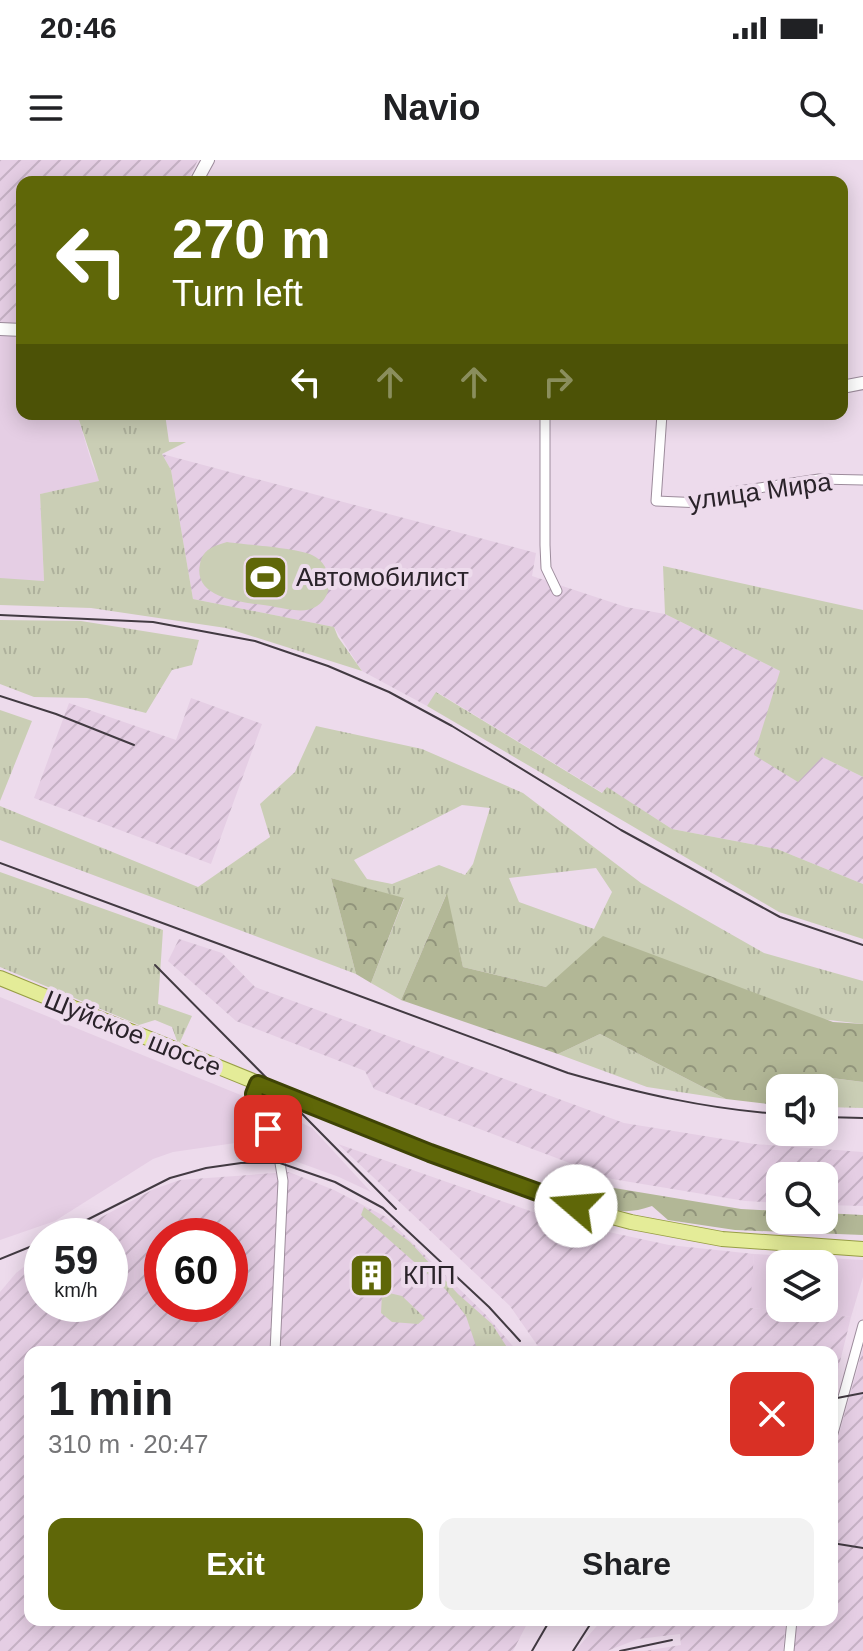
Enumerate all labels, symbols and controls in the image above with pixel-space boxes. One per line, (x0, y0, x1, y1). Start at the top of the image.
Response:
text: 20:46 (40, 11, 117, 44)
icon: menu (24, 86, 68, 130)
icon: search (795, 86, 839, 130)
text: Navio (382, 87, 481, 128)
text: 270 m (172, 207, 331, 270)
icon: left (40, 208, 144, 312)
text: Turn left (172, 273, 303, 314)
icon: left (284, 360, 328, 404)
icon: ahead (368, 360, 412, 404)
icon: ahead (452, 360, 496, 404)
icon: right (536, 360, 580, 404)
street label: улица Мира (687, 466, 834, 516)
sports icon: Автомобилист (241, 553, 289, 601)
place label: Автомобилист (296, 562, 469, 592)
street label: Шуйское шоссе (40, 984, 226, 1082)
map controls (766, 1074, 838, 1322)
button: sound (766, 1074, 838, 1146)
pin (234, 1095, 302, 1163)
icon: arrive (246, 1107, 290, 1151)
button: search (766, 1162, 838, 1234)
position arrow (534, 1164, 618, 1248)
speed limit sign: 60 (144, 1218, 248, 1322)
text: 59 (54, 1238, 98, 1282)
button: layers (766, 1250, 838, 1322)
building icon: КПП (348, 1251, 396, 1299)
place label: КПП (403, 1260, 456, 1290)
text: km/h (54, 1279, 98, 1301)
text: 1 min (48, 1372, 173, 1425)
button: close (730, 1372, 814, 1456)
text: 310 m · 20:47 (48, 1429, 208, 1459)
button: Exit (48, 1518, 423, 1610)
button: Share (439, 1518, 814, 1610)

